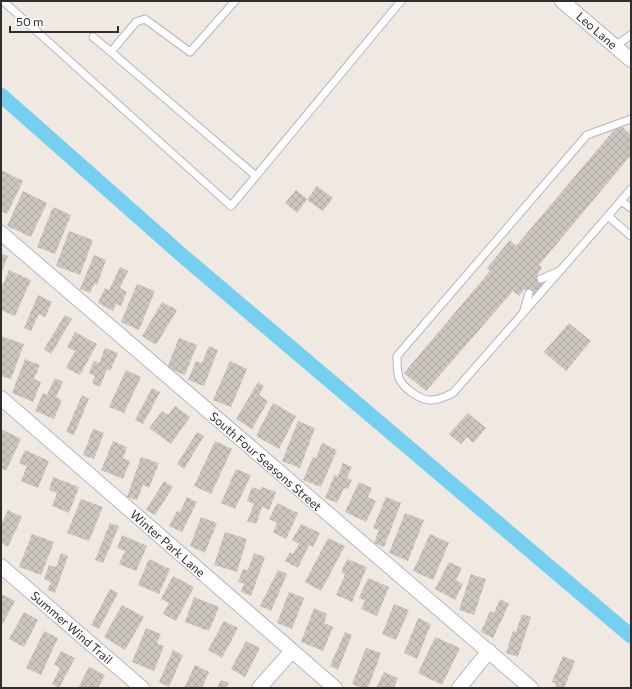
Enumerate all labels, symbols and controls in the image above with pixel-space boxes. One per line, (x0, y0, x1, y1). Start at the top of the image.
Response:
scale bar (10, 8, 118, 34)
street label: Leo Lane (574, 9, 620, 51)
text: 50 m (16, 14, 44, 28)
street label: South Four Seasons Street (207, 409, 325, 513)
street label: Winter Park Lane (128, 507, 208, 579)
street label: Summer Wind Trail (28, 588, 116, 666)

